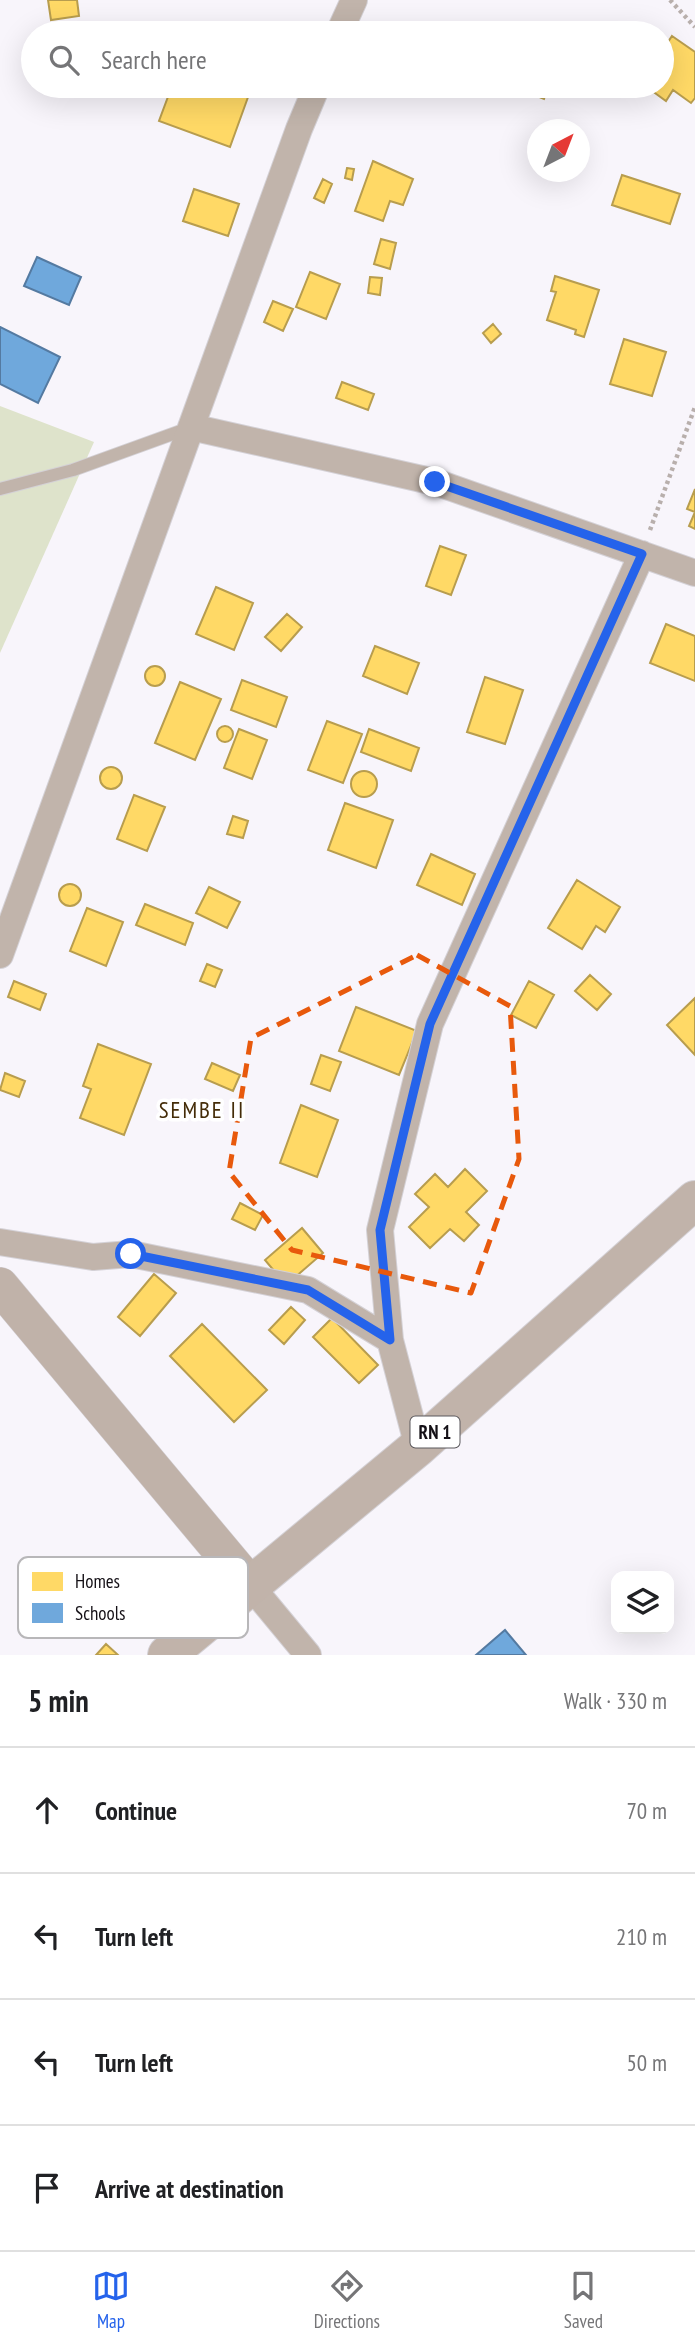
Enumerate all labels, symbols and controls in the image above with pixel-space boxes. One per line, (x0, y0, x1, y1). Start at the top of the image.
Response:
search box (21, 21, 674, 98)
icon: search (45, 41, 83, 79)
text: Search here (101, 43, 207, 76)
north arrow (527, 119, 590, 182)
route end (419, 466, 450, 497)
district label: SEMBE II (159, 1095, 245, 1124)
route start (115, 1238, 146, 1269)
road number: RN 1 (410, 1416, 460, 1448)
legend (18, 1557, 248, 1638)
text: Homes (75, 1569, 120, 1593)
map controls (611, 1571, 674, 1634)
button: layers (611, 1571, 674, 1634)
text: Schools (75, 1601, 126, 1625)
text: 5 min (28, 1681, 89, 1720)
text: Walk · 330 m (564, 1686, 667, 1715)
icon: ahead (28, 1791, 66, 1829)
text: Continue (95, 1794, 177, 1827)
text: 70 m (626, 1796, 667, 1825)
icon: left (28, 1917, 66, 1955)
text: Turn left (95, 1920, 173, 1953)
text: 210 m (616, 1922, 667, 1951)
icon: left (28, 2043, 66, 2081)
text: Turn left (95, 2046, 173, 2079)
text: 50 m (626, 2048, 667, 2077)
icon: arrive (28, 2169, 66, 2207)
text: Arrive at destination (95, 2172, 284, 2205)
tab: Map (92, 2267, 130, 2333)
tab: Directions (314, 2267, 380, 2333)
tab: Saved (564, 2267, 603, 2333)

